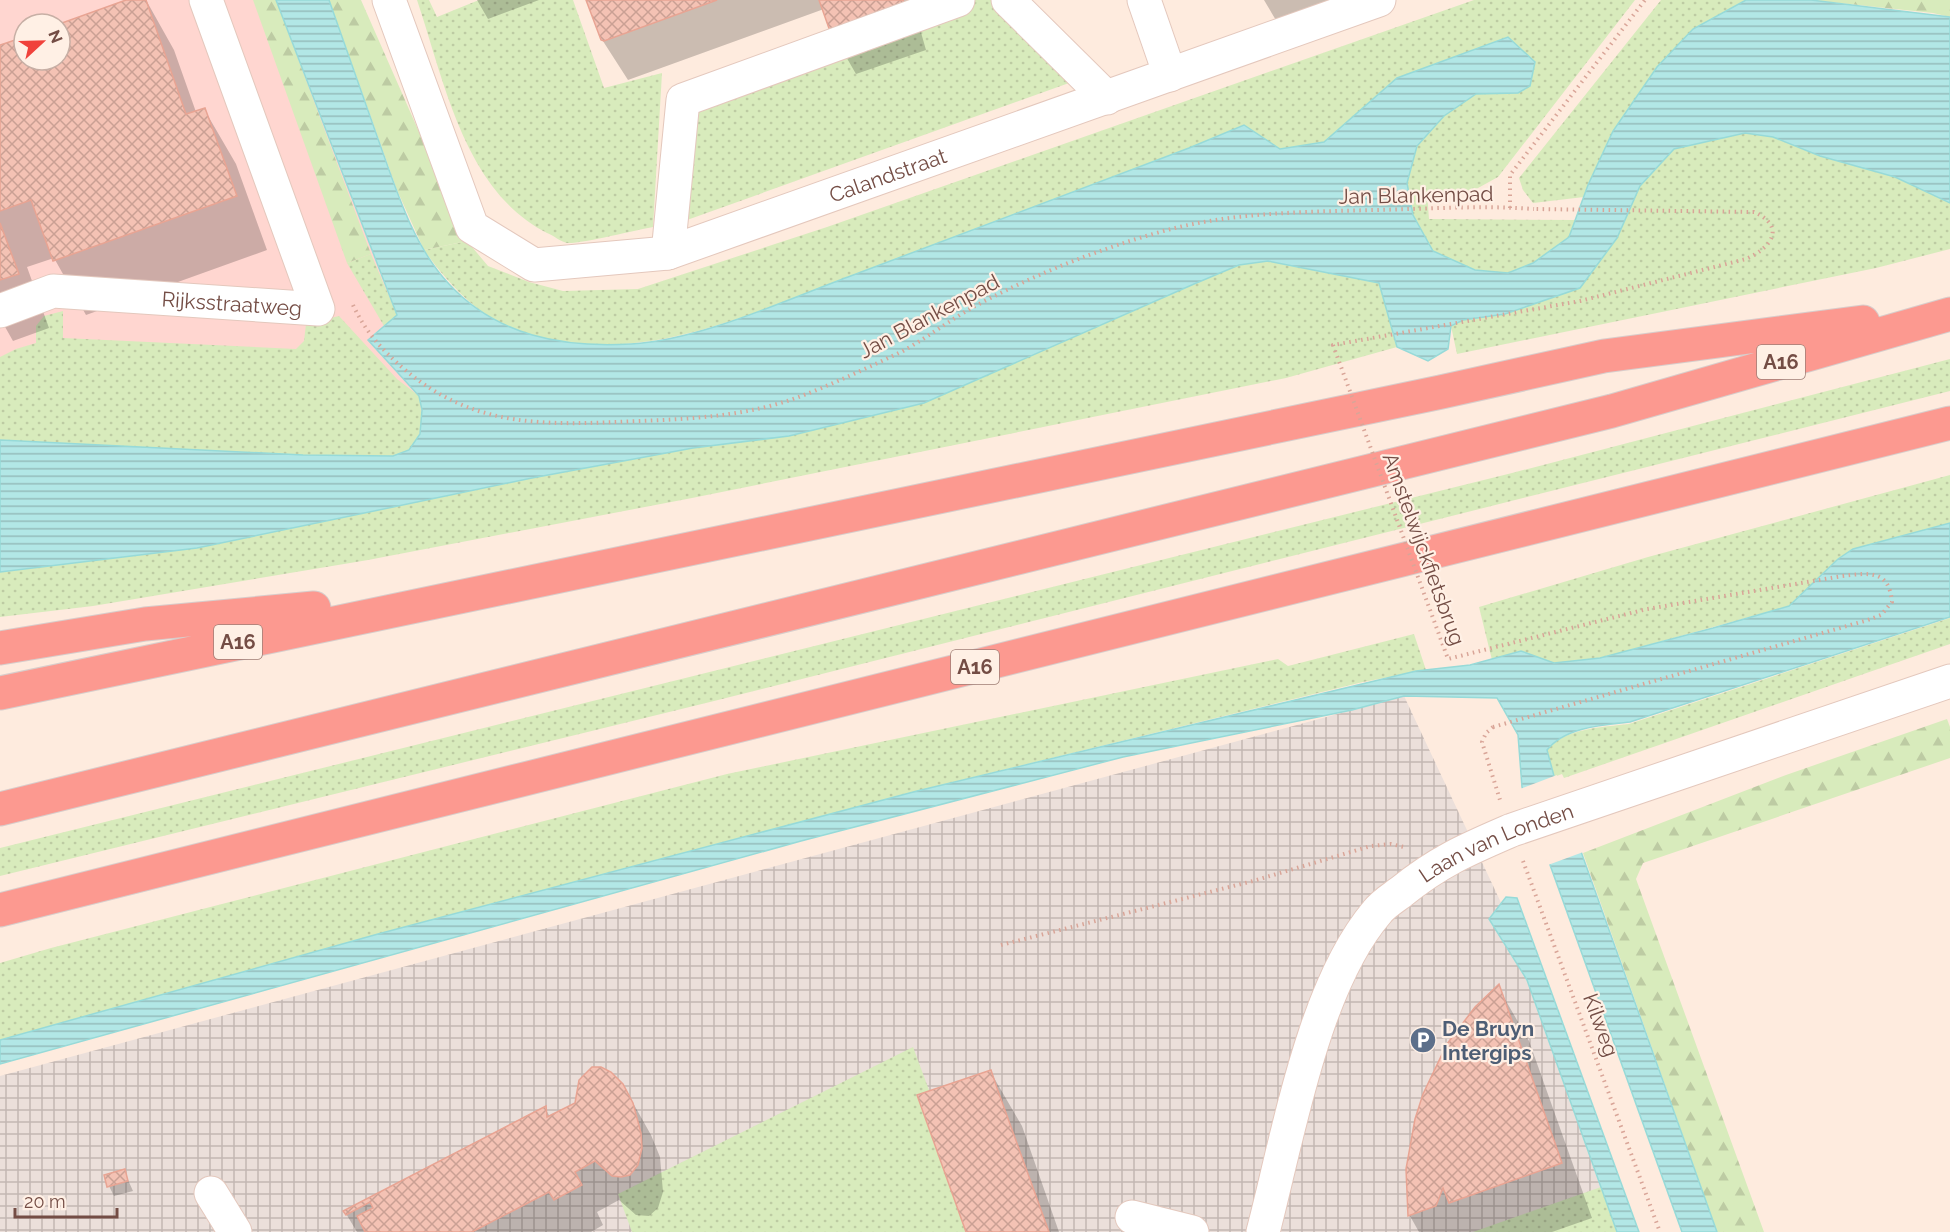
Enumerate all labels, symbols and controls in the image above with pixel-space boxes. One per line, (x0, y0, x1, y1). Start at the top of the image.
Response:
north arrow (12, 12, 72, 72)
text: N (44, 27, 67, 46)
street label: Calandstraat (826, 143, 950, 207)
street label: Jan Blankenpad (1338, 181, 1494, 209)
street label: Jan Blankenpad (855, 269, 1003, 363)
street label: Rijksstraatweg (161, 286, 303, 320)
road number: A16 (1757, 345, 1805, 379)
street label: Amstelwijckfietsbrug (1378, 449, 1470, 649)
road number: A16 (214, 625, 262, 659)
road number: A16 (951, 650, 999, 684)
street label: Laan van Londen (1414, 798, 1577, 887)
street label: Kilweg (1578, 990, 1624, 1060)
place label: De Bruyn Intergips (1442, 1016, 1534, 1065)
parking icon: De Bruyn Intergips (1408, 1025, 1438, 1055)
scale bar (15, 1181, 117, 1219)
text: 20 m (24, 1191, 66, 1212)

